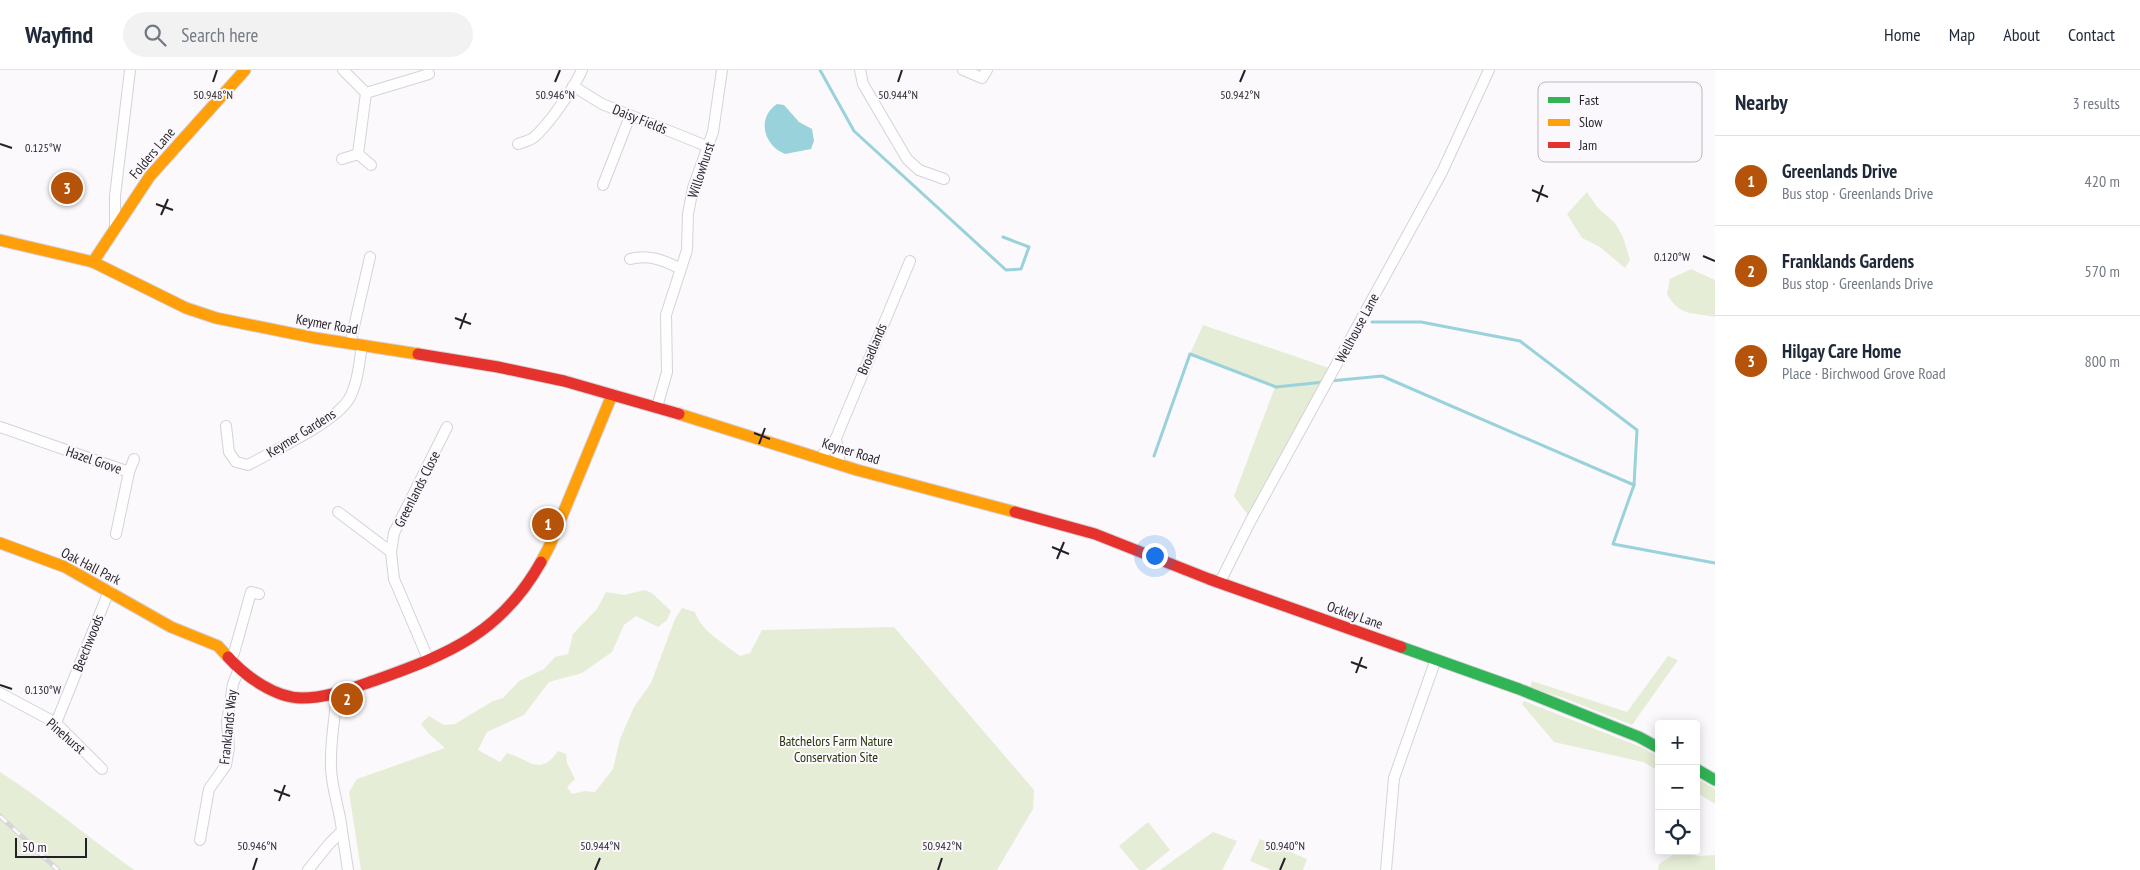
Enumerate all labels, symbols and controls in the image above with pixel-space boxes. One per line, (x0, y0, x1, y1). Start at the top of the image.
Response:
search box (123, 12, 473, 57)
text: Wayfind (25, 19, 93, 50)
icon: search (141, 21, 169, 49)
text: Search here (181, 23, 258, 47)
text: Home (1884, 23, 1921, 46)
text: Map (1949, 23, 1975, 46)
text: About (2003, 23, 2040, 46)
text: Contact (2068, 23, 2115, 46)
legend (1538, 82, 1702, 162)
text: 50.948°N (193, 87, 233, 102)
text: 50.946°N (535, 87, 575, 102)
text: 50.944°N (878, 87, 918, 102)
text: 50.942°N (1220, 87, 1260, 102)
text: Nearby (1735, 89, 1788, 116)
text: Fast (1579, 91, 1599, 109)
text: 3 results (2073, 93, 2120, 113)
street label: Daisy Fields (610, 100, 670, 138)
text: Slow (1579, 113, 1603, 131)
street label: Folders Lane (125, 123, 179, 182)
text: Jam (1578, 136, 1597, 154)
text: 0.125°W (25, 140, 61, 155)
street label: Willowhurst (684, 140, 719, 200)
text: Greenlands Drive (1782, 159, 1898, 183)
pin: 3 (51, 169, 83, 207)
text: 1 (1747, 171, 1755, 191)
text: 420 m (2085, 171, 2120, 191)
text: Bus stop · Greenlands Drive (1782, 183, 1933, 203)
text: 0.120°W (1654, 249, 1690, 264)
text: Franklands Gardens (1782, 249, 1914, 273)
text: 2 (1747, 261, 1755, 281)
text: 570 m (2085, 261, 2120, 281)
text: Bus stop · Greenlands Drive (1782, 273, 1933, 293)
street label: Wellhouse Lane (1331, 290, 1383, 366)
street label: Keymer Road (295, 310, 359, 338)
street label: Broadlands (853, 320, 891, 377)
text: Hilgay Care Home (1782, 339, 1901, 363)
text: 3 (1747, 351, 1755, 371)
text: 800 m (2085, 351, 2120, 371)
text: Place · Birchwood Grove Road (1782, 363, 1946, 383)
street label: Keymer Gardens (263, 405, 339, 461)
street label: Keyner Road (820, 434, 882, 468)
street label: Hazel Grove (64, 442, 124, 478)
street label: Greenlands Close (390, 448, 444, 530)
pin: 1 (532, 505, 564, 543)
street label: Oak Hall Park (58, 543, 124, 589)
your location (1142, 543, 1168, 569)
street label: Ockley Lane (1325, 597, 1385, 633)
street label: Beechwoods (68, 612, 108, 674)
pin: 2 (331, 680, 363, 718)
text: 0.130°W (25, 682, 61, 697)
street label: Franklands Way (215, 688, 241, 765)
street label: Pinehurst (43, 714, 89, 758)
map controls (1655, 720, 1700, 855)
button: + (1655, 720, 1700, 765)
park label: Batchelors Farm Nature Conservation Site (779, 732, 893, 766)
button: − (1655, 765, 1700, 810)
button: locate (1655, 810, 1700, 855)
scale bar (15, 835, 88, 858)
text: 50 m (22, 838, 47, 856)
text: 50.946°N (237, 838, 277, 853)
text: 50.944°N (580, 838, 620, 853)
text: 50.942°N (922, 838, 962, 853)
text: 50.940°N (1265, 838, 1305, 853)

